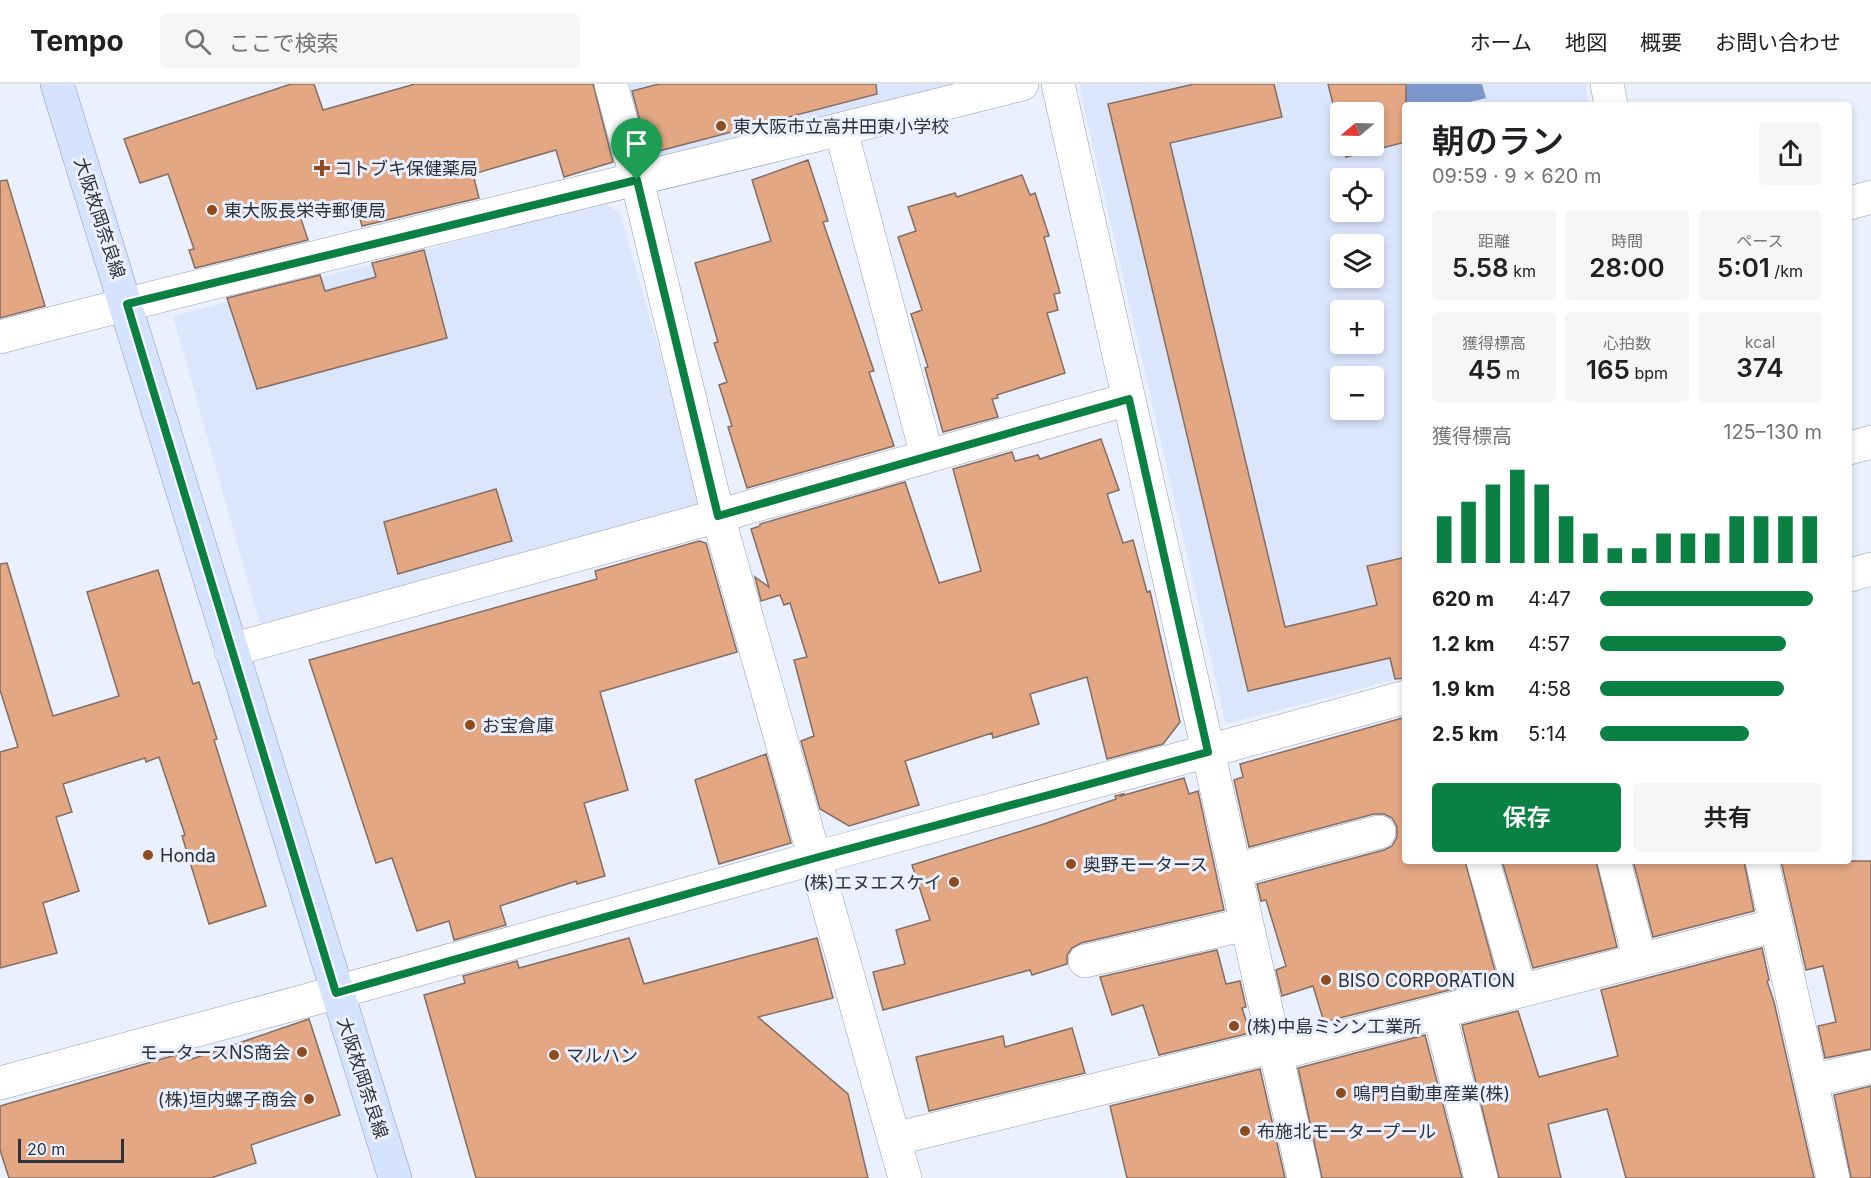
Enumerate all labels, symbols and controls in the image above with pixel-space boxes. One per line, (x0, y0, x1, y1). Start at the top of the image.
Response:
search box (160, 14, 580, 68)
text: Tempo (30, 24, 124, 58)
icon: search (181, 25, 214, 58)
text: ここで検索 (229, 30, 339, 56)
text: ホーム (1470, 30, 1532, 55)
text: 地図 (1565, 30, 1607, 55)
text: 概要 (1640, 30, 1682, 55)
text: お問い合わせ (1715, 30, 1841, 55)
north arrow (1330, 102, 1384, 156)
map controls (1330, 102, 1384, 420)
place label: 東大阪市立高井田東小学校 (733, 116, 949, 137)
pin (611, 118, 662, 180)
marker: 東大阪市立高井田東小学校 (714, 119, 728, 133)
text: 朝のラン (1432, 121, 1564, 161)
button: share (1759, 122, 1822, 185)
icon: arrive (620, 127, 653, 160)
street label: 大阪枚岡奈良線 (71, 155, 129, 281)
place label: コトブキ保健薬局 (334, 158, 478, 179)
marker: コトブキ保健薬局 (315, 161, 329, 175)
text: 09:59 · 9 × 620 m (1432, 164, 1602, 188)
button: locate (1330, 168, 1384, 222)
place label: 東大阪長栄寺郵便局 (224, 200, 386, 221)
marker: 東大阪長栄寺郵便局 (205, 203, 219, 217)
text: 距離 (1478, 231, 1510, 251)
text: 時間 (1611, 231, 1643, 251)
text: ペース (1736, 231, 1784, 251)
button: layers (1330, 234, 1384, 288)
text: 5.58 (1452, 252, 1509, 283)
text: 28:00 (1589, 252, 1665, 283)
text: 5:01 (1717, 252, 1770, 283)
text: km (1509, 261, 1536, 281)
text: /km (1770, 261, 1803, 281)
button: + (1330, 300, 1384, 354)
text: kcal (1745, 332, 1775, 352)
text: 獲得標高 (1462, 333, 1526, 353)
text: 心拍数 (1603, 333, 1651, 353)
text: 374 (1736, 352, 1784, 383)
text: 45 (1468, 354, 1502, 385)
text: 165 (1586, 354, 1630, 385)
text: m (1502, 363, 1520, 383)
text: bpm (1630, 363, 1668, 383)
button: − (1330, 366, 1384, 420)
text: 125–130 m (1723, 420, 1822, 444)
text: 獲得標高 (1432, 424, 1512, 448)
text: 620 m (1432, 587, 1494, 611)
text: 4:47 (1528, 587, 1571, 611)
text: 1.2 km (1432, 632, 1495, 656)
text: 4:57 (1528, 632, 1570, 656)
text: 1.9 km (1432, 677, 1495, 701)
text: 4:58 (1528, 677, 1571, 701)
place label: お宝倉庫 (482, 715, 554, 736)
marker: お宝倉庫 (463, 718, 477, 732)
text: 2.5 km (1432, 722, 1499, 746)
text: 5:14 (1528, 722, 1567, 746)
button: 保存 (1432, 783, 1621, 852)
button: 共有 (1633, 783, 1822, 852)
place label: Honda (160, 845, 216, 866)
marker: Honda (141, 848, 155, 862)
place label: 奥野モータース (1083, 854, 1208, 875)
marker: 奥野モータース (1064, 857, 1078, 871)
place label: (株)エヌエスケイ (803, 872, 942, 893)
marker: (株)エヌエスケイ (947, 875, 961, 889)
place label: BISO CORPORATION (1338, 970, 1515, 991)
marker: BISO CORPORATION (1319, 973, 1333, 987)
street label: 大阪枚岡奈良線 (334, 1015, 392, 1141)
place label: (株)中島ミシン工業所 (1246, 1016, 1421, 1037)
marker: (株)中島ミシン工業所 (1227, 1019, 1241, 1033)
place label: モータースNS商会 (140, 1042, 290, 1063)
marker: モータースNS商会 (295, 1045, 309, 1059)
place label: マルハン (566, 1045, 638, 1066)
marker: マルハン (547, 1048, 561, 1062)
place label: 鳴門自動車産業(株) (1353, 1083, 1510, 1104)
marker: 鳴門自動車産業(株) (1334, 1086, 1348, 1100)
place label: (株)垣内螺子商会 (158, 1089, 297, 1110)
marker: (株)垣内螺子商会 (302, 1092, 316, 1106)
place label: 布施北モータープール (1257, 1121, 1436, 1142)
marker: 布施北モータープール (1238, 1124, 1252, 1138)
scale bar (18, 1136, 124, 1164)
text: 20 m (27, 1139, 65, 1159)

